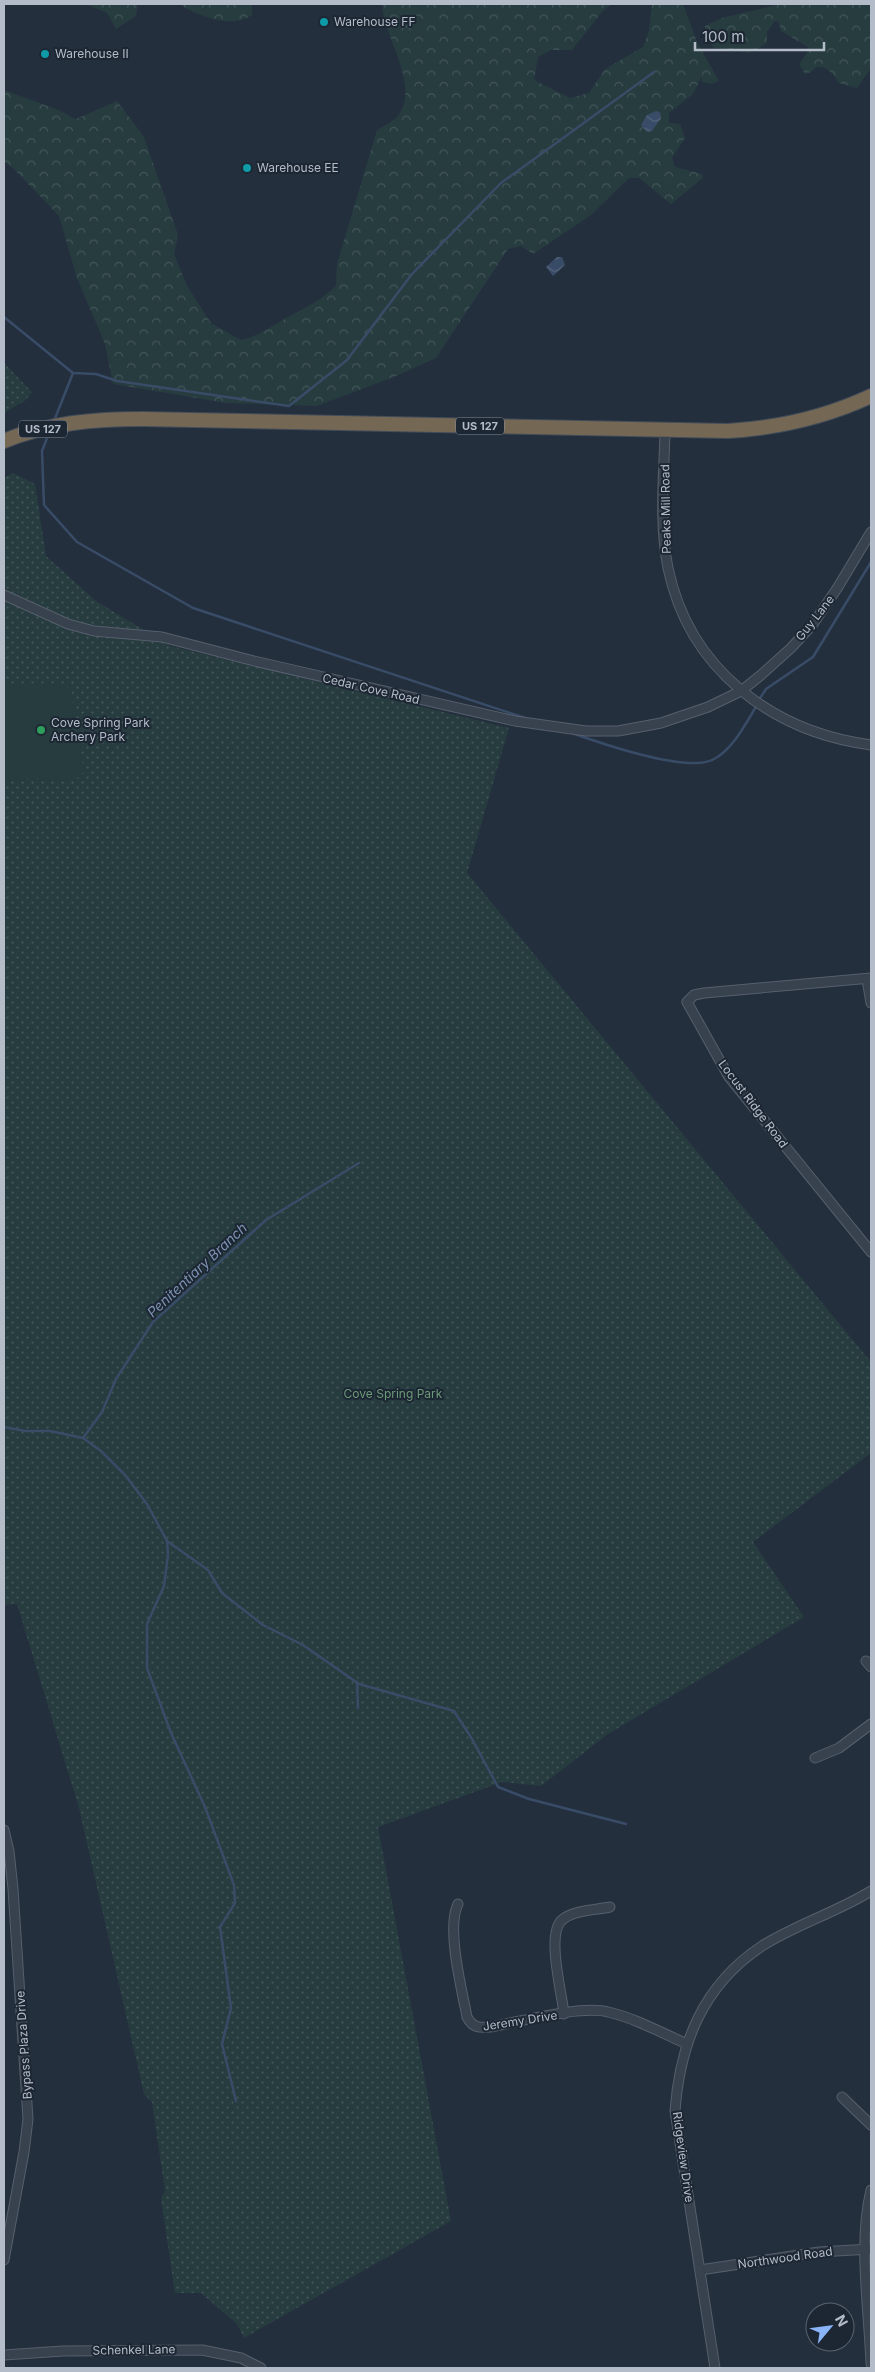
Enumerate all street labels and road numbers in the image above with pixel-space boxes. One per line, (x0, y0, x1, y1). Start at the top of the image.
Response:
road number: US 127 (456, 418, 504, 434)
road number: US 127 (19, 420, 67, 438)
street label: Peaks Mill Road (657, 464, 674, 554)
street label: Guy Lane (792, 592, 837, 643)
street label: Cedar Cove Road (321, 670, 421, 707)
street label: Locust Ridge Road (715, 1057, 791, 1151)
street label: Bypass Plaza Drive (12, 1990, 35, 2100)
street label: Jeremy Drive (482, 2007, 558, 2034)
street label: Ridgeview Drive (670, 2111, 697, 2203)
street label: Northwood Road (737, 2243, 833, 2272)
street label: Schenkel Lane (92, 2341, 176, 2358)

